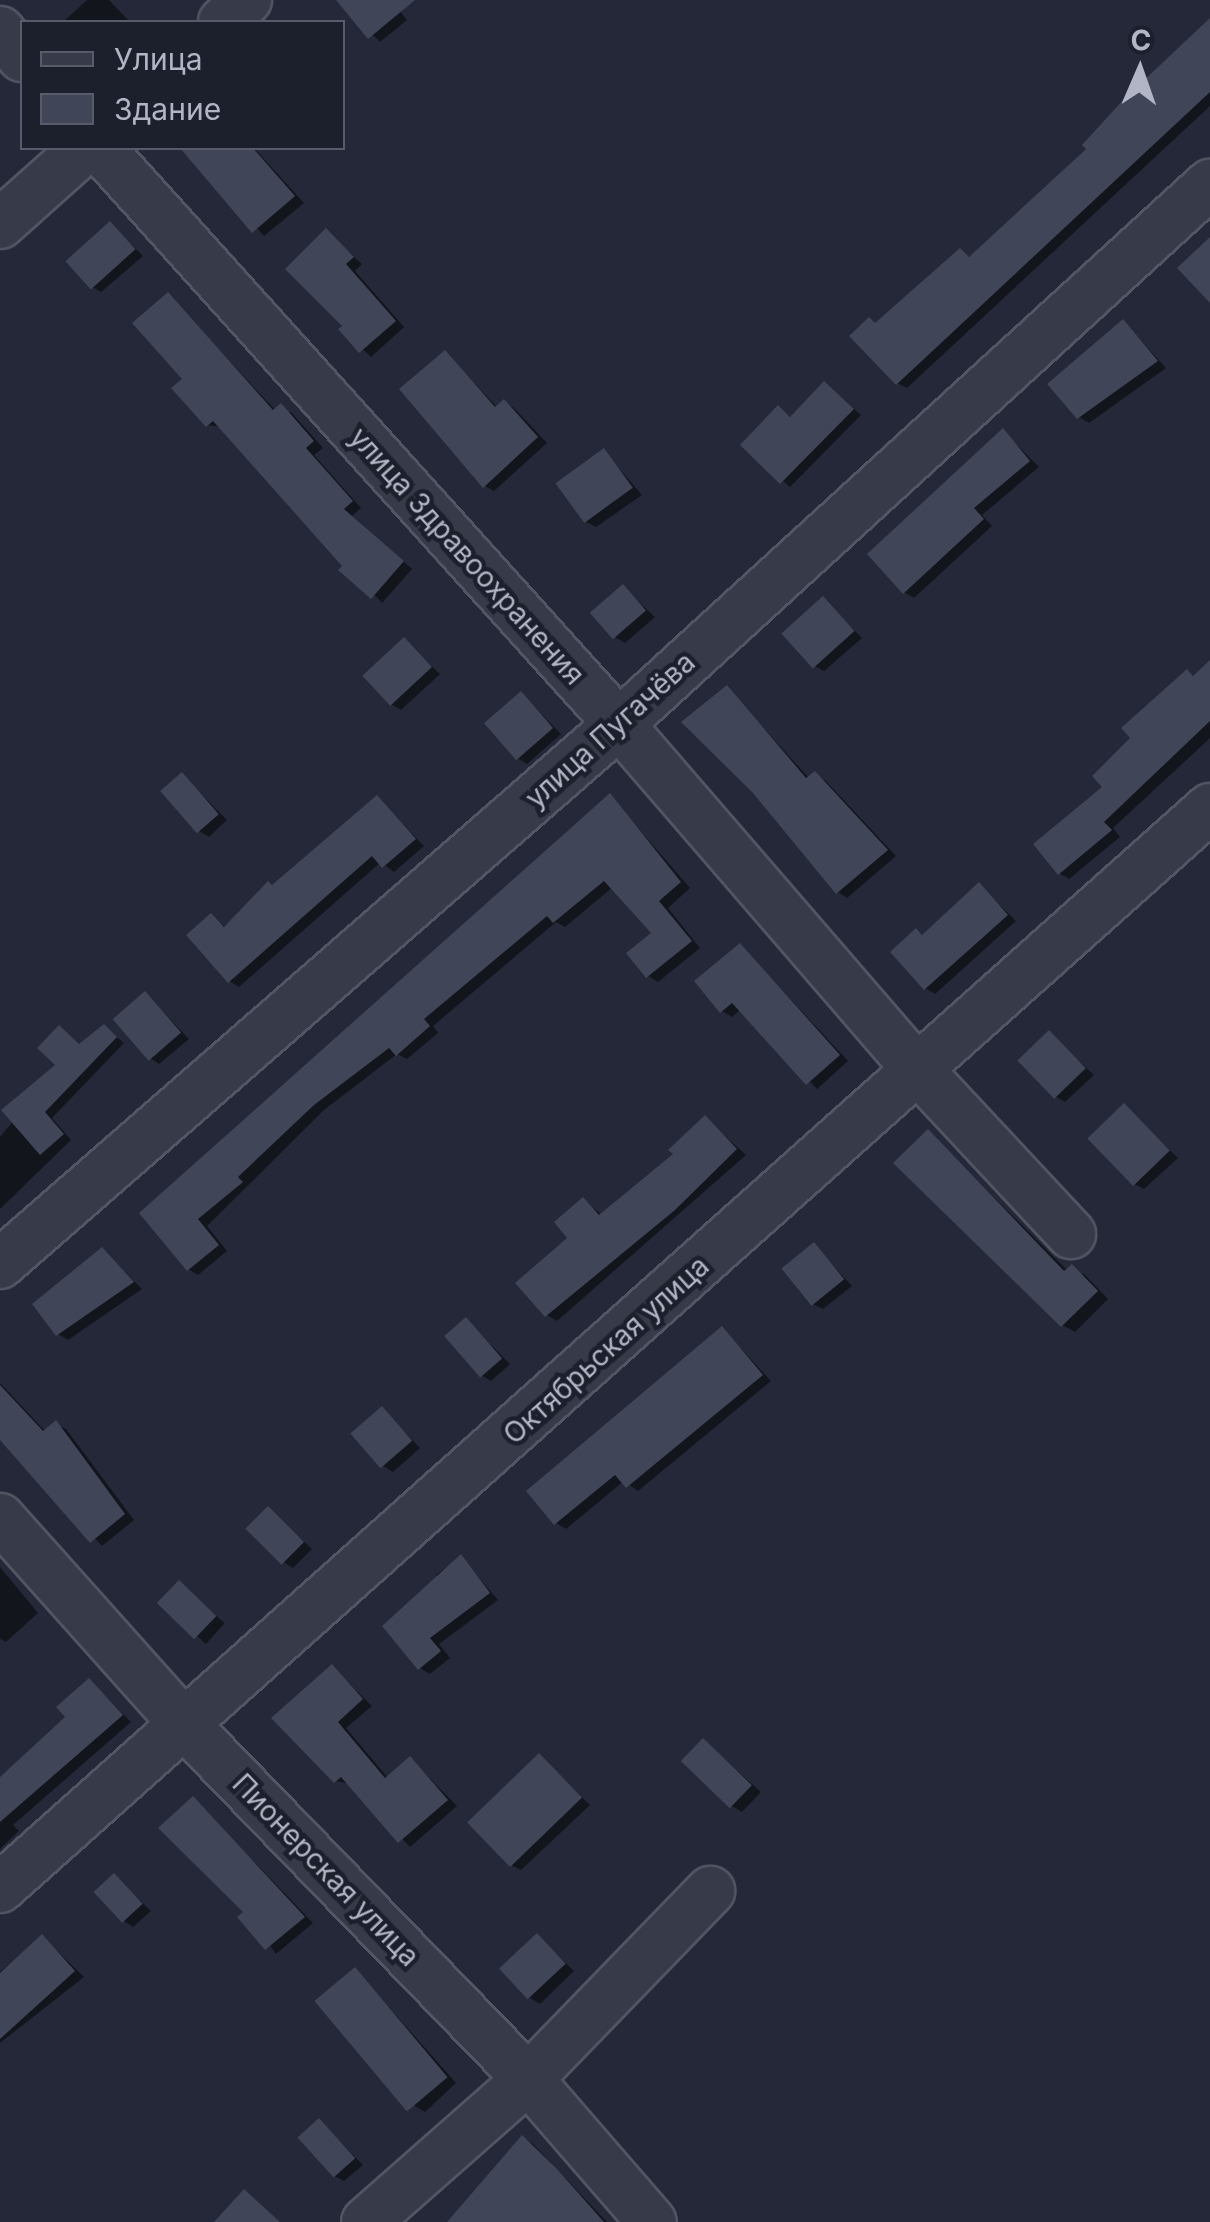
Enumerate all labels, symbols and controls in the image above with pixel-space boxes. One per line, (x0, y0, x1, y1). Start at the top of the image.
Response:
legend (20, 20, 345, 150)
north arrow (1090, 20, 1190, 120)
text: С (1130, 23, 1152, 57)
text: Улица (114, 41, 203, 77)
text: Здание (114, 91, 221, 127)
street label: улица Здравоохранения (343, 421, 591, 691)
street label: улица Пугачёва (518, 645, 702, 815)
street label: Октябрьская улица (497, 1249, 715, 1451)
street label: Пионерская улица (226, 1767, 426, 1973)

